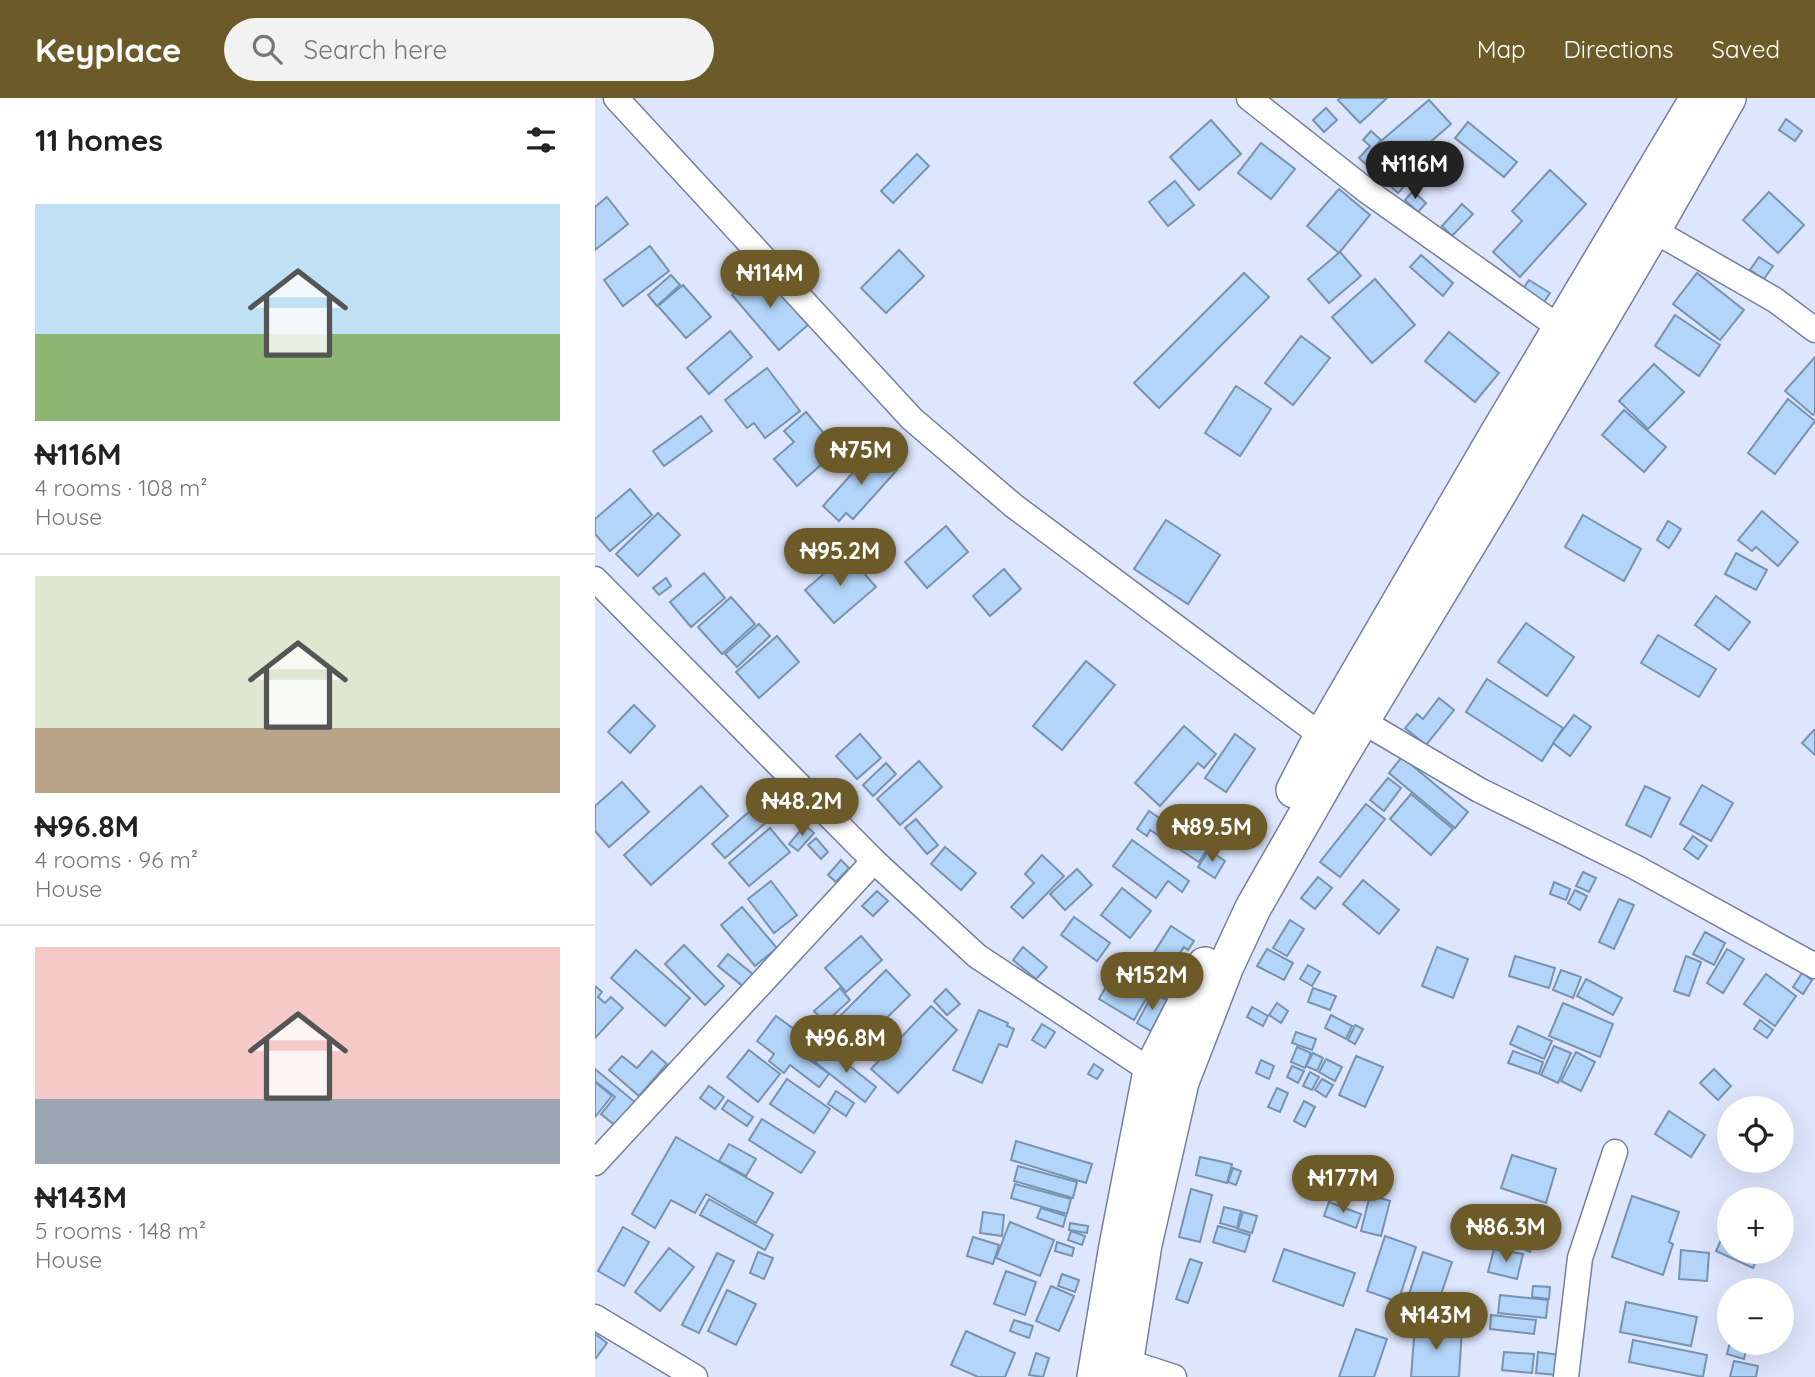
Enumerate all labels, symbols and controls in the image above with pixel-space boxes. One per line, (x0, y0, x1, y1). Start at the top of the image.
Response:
search box (224, 18, 714, 81)
text: Keyplace (35, 29, 182, 70)
icon: search (248, 30, 286, 68)
text: Search here (304, 33, 447, 66)
text: Map (1477, 34, 1526, 64)
text: Directions (1564, 34, 1674, 64)
text: Saved (1712, 34, 1780, 64)
text: 11 homes (35, 121, 163, 159)
icon: filters (522, 121, 560, 159)
pin: ₦116M (1366, 141, 1464, 201)
text: ₦116M (1382, 149, 1448, 178)
icon: home (235, 250, 361, 376)
pin: ₦114M (721, 250, 819, 310)
text: ₦114M (736, 258, 804, 287)
pin: ₦75M (820, 428, 902, 487)
text: ₦116M (35, 435, 122, 473)
text: ₦75M (830, 435, 892, 464)
text: 4 rooms · 108 m² (35, 473, 208, 502)
text: House (35, 502, 102, 531)
pin: ₦95.2M (783, 528, 897, 588)
text: ₦95.2M (800, 536, 880, 565)
icon: home (235, 622, 361, 748)
pin: ₦48.2M (745, 778, 859, 838)
text: ₦48.2M (762, 786, 842, 815)
pin: ₦89.5M (1155, 804, 1269, 864)
text: ₦96.8M (35, 807, 139, 845)
text: ₦89.5M (1172, 812, 1252, 841)
text: 4 rooms · 96 m² (35, 845, 198, 874)
text: House (35, 874, 102, 903)
pin: ₦152M (1103, 953, 1201, 1012)
text: ₦152M (1116, 960, 1188, 989)
icon: home (235, 993, 361, 1119)
pin: ₦96.8M (789, 1016, 903, 1075)
text: ₦96.8M (806, 1023, 886, 1052)
map controls (1717, 1096, 1794, 1355)
button: locate (1717, 1096, 1794, 1173)
pin: ₦177M (1294, 1156, 1392, 1215)
text: ₦177M (1308, 1163, 1378, 1192)
text: ₦143M (35, 1178, 127, 1216)
button: + (1717, 1187, 1794, 1264)
pin: ₦86.3M (1449, 1204, 1563, 1264)
text: ₦86.3M (1466, 1212, 1546, 1241)
text: 5 rooms · 148 m² (35, 1216, 206, 1245)
text: House (35, 1245, 102, 1274)
button: − (1717, 1278, 1794, 1355)
pin: ₦143M (1387, 1292, 1485, 1352)
text: ₦143M (1401, 1300, 1471, 1329)

